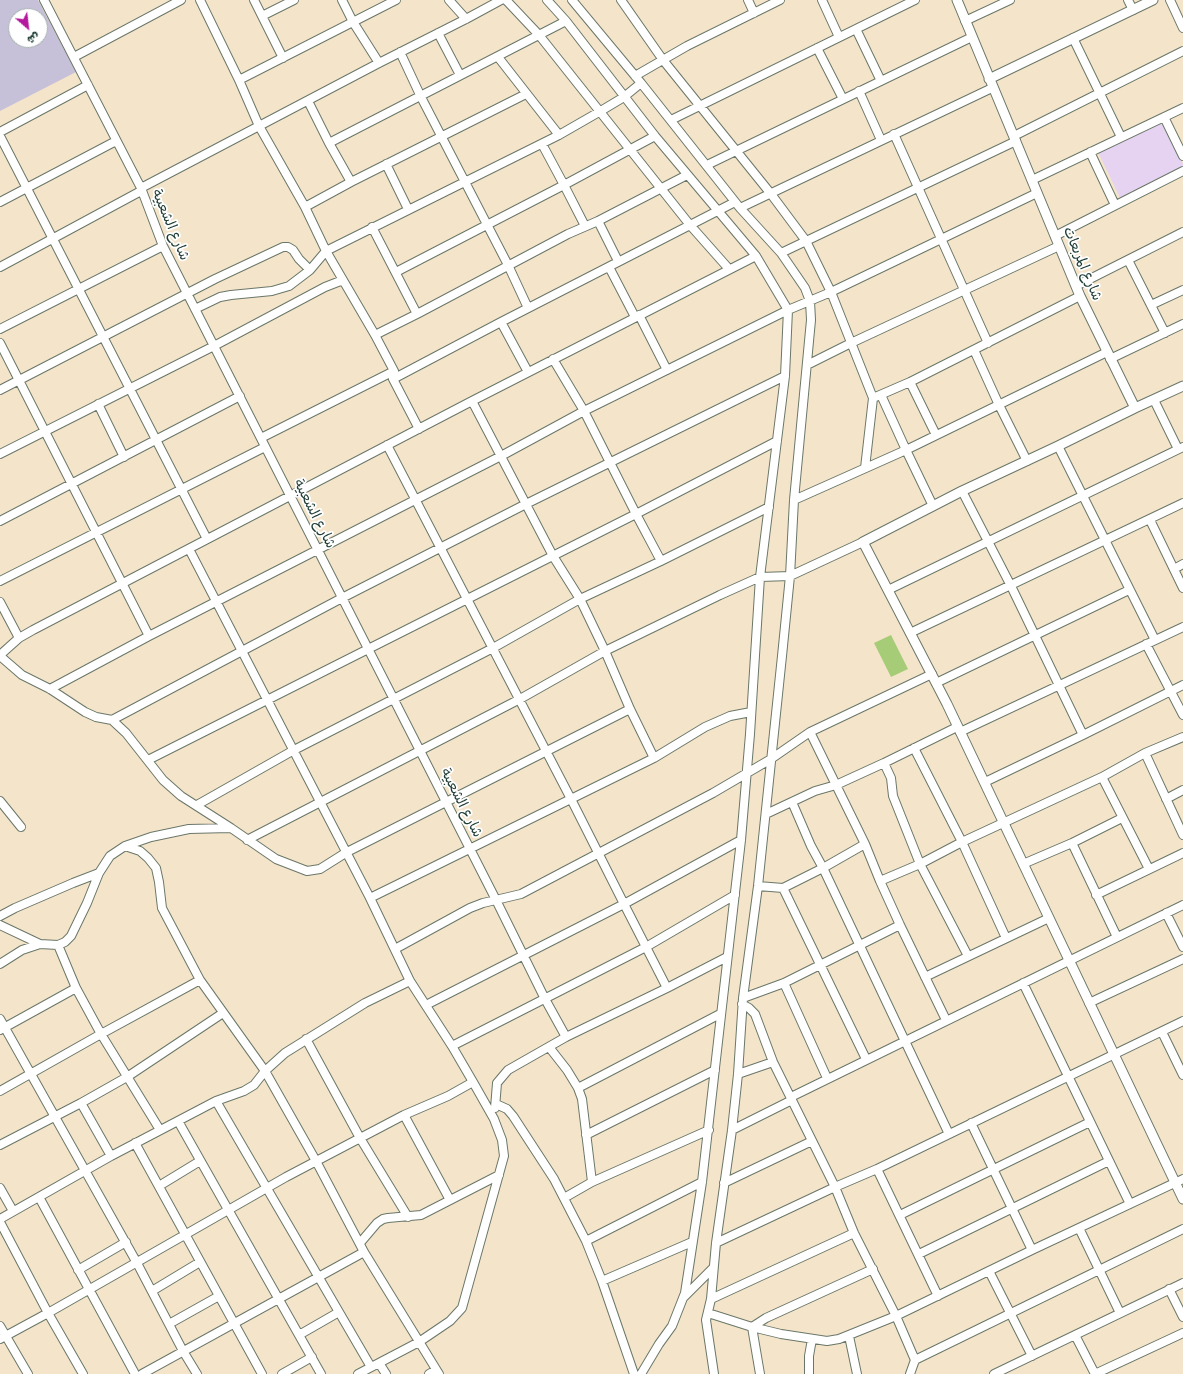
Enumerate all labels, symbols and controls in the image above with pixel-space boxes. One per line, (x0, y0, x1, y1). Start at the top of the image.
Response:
north arrow (8, 8, 48, 48)
text: ش (25, 30, 42, 47)
street label: شارع الشعبية (147, 187, 193, 263)
street label: شارع المربعات (1059, 225, 1105, 303)
street label: شارع الشعبية (289, 477, 339, 551)
street label: شارع الشعبية (436, 766, 486, 840)

